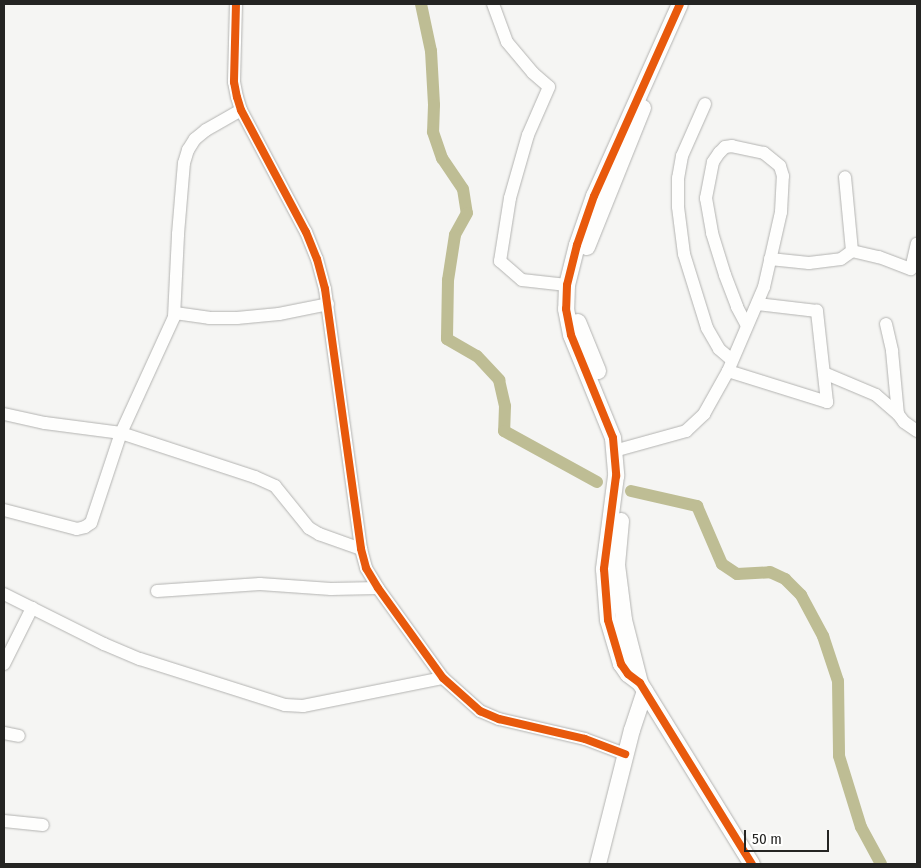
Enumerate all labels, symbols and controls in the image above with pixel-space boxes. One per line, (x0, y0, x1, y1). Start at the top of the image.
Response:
scale bar (746, 820, 831, 852)
text: 50 m (752, 830, 782, 848)

